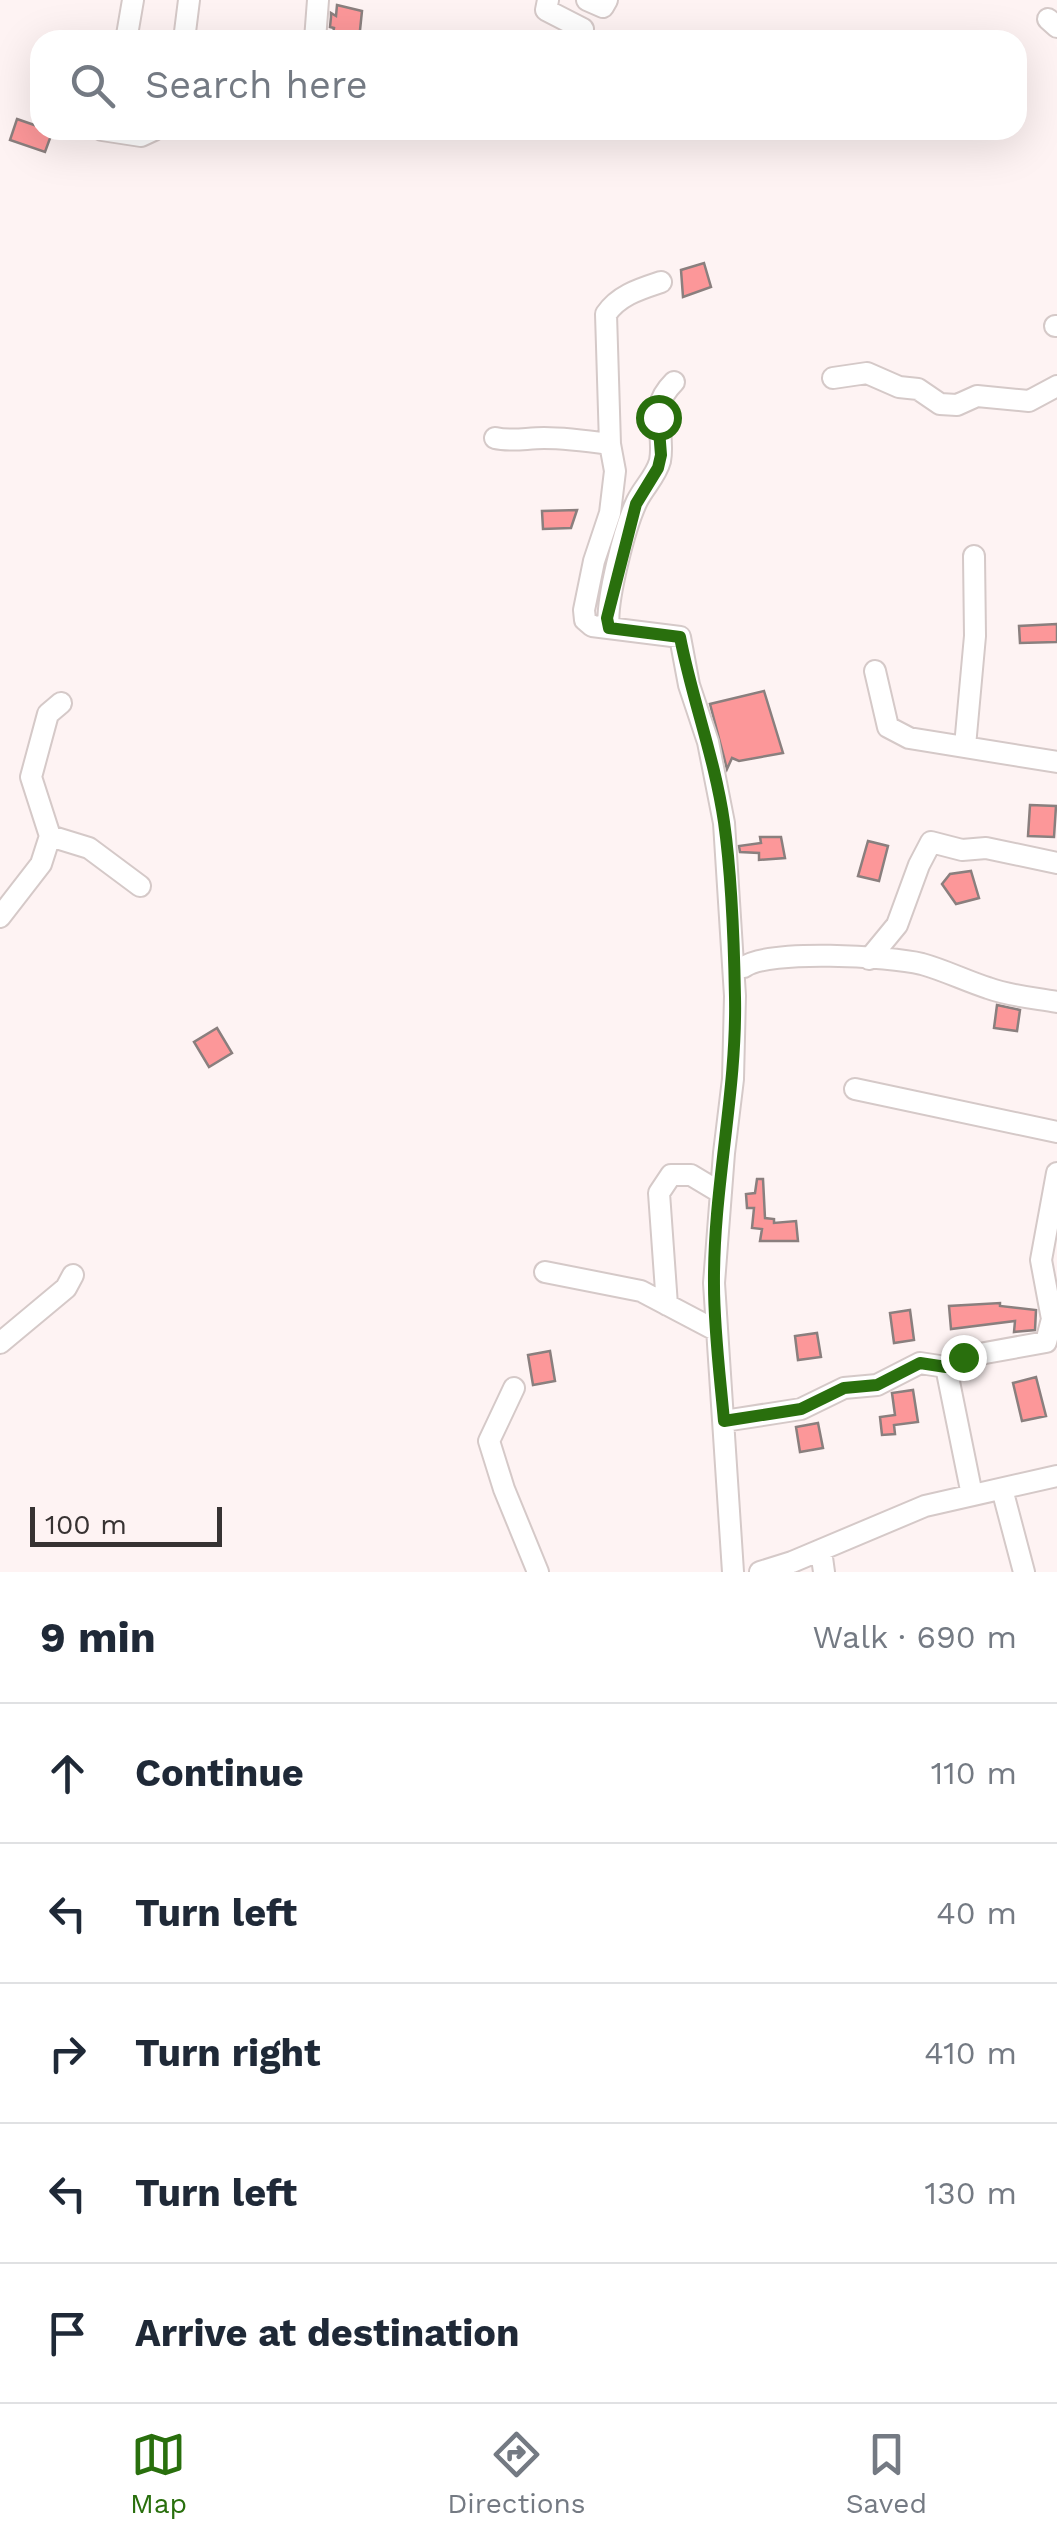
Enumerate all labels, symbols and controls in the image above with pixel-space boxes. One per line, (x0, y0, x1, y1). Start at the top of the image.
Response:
search box (30, 30, 1027, 140)
icon: search (65, 58, 120, 113)
text: Search here (145, 63, 368, 107)
route start (636, 395, 682, 441)
route end (941, 1335, 987, 1381)
scale bar (30, 1502, 222, 1546)
text: 100 m (45, 1508, 127, 1541)
text: 9 min (40, 1613, 156, 1662)
text: Walk · 690 m (813, 1618, 1017, 1656)
icon: ahead (40, 1746, 95, 1801)
text: Continue (135, 1751, 304, 1795)
text: 110 m (931, 1754, 1017, 1792)
icon: left (40, 1886, 95, 1941)
text: Turn left (135, 1891, 297, 1935)
text: 40 m (936, 1894, 1017, 1932)
icon: right (40, 2026, 95, 2081)
text: Turn right (135, 2031, 321, 2075)
text: 410 m (924, 2034, 1017, 2072)
icon: left (40, 2166, 95, 2221)
text: Turn left (135, 2171, 297, 2215)
text: 130 m (925, 2174, 1017, 2212)
icon: arrive (40, 2306, 95, 2361)
text: Arrive at destination (135, 2311, 520, 2355)
tab: Map (130, 2427, 187, 2520)
tab: Directions (447, 2427, 586, 2520)
tab: Saved (846, 2427, 927, 2520)

